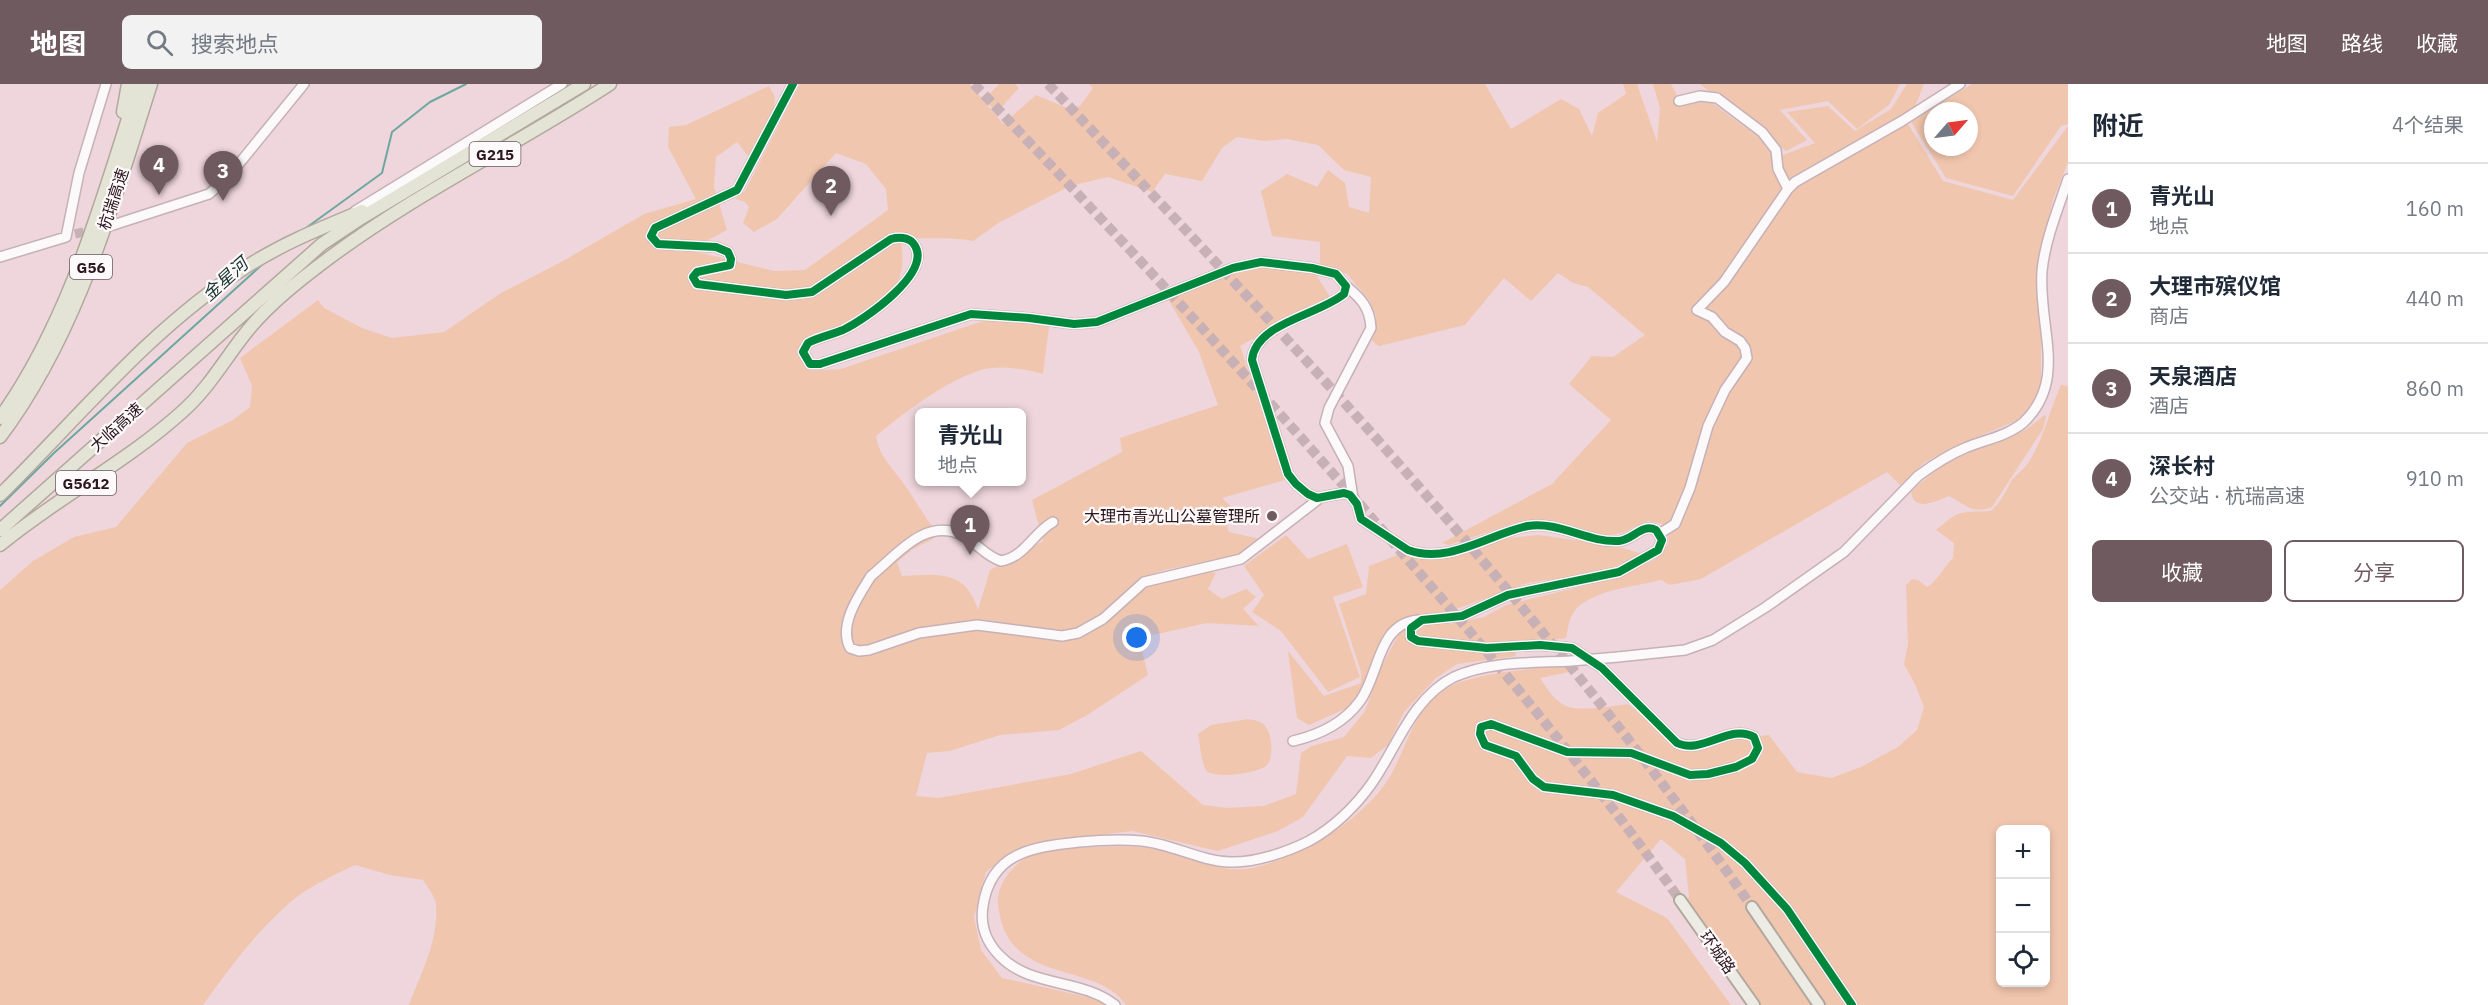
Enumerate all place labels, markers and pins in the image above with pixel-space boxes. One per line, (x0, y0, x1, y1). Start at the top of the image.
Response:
pin: 4 (140, 146, 178, 195)
pin: 3 (204, 152, 242, 201)
pin: 2 (812, 166, 850, 216)
pin: 1 (950, 506, 990, 555)
place label: 大理市青光山公墓管理所 (1084, 506, 1260, 526)
marker: 大理市青光山公墓管理所 (1265, 509, 1279, 523)

